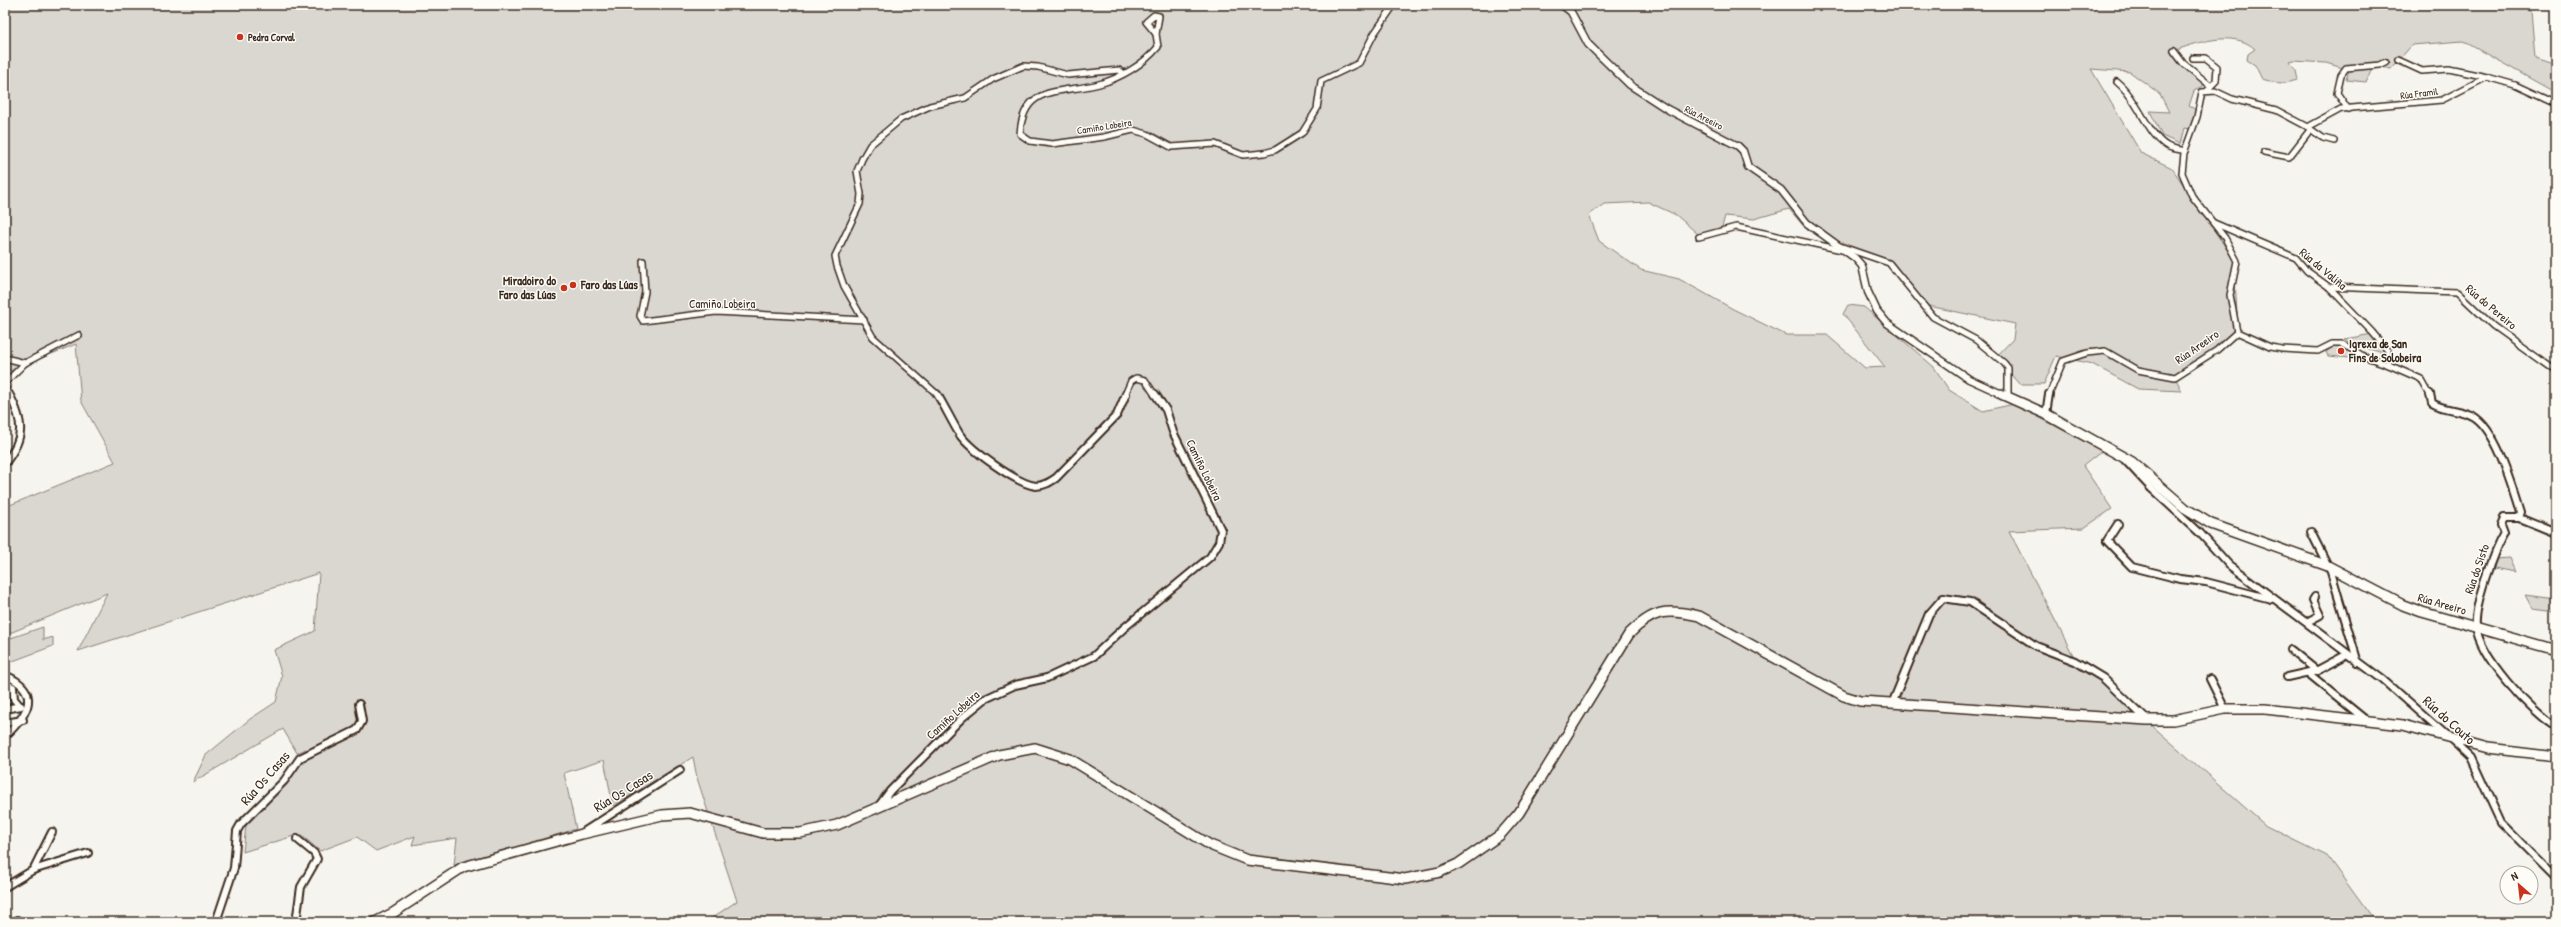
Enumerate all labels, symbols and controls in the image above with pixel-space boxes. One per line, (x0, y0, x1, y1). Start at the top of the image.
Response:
place label: Pedra Corval (248, 31, 295, 44)
marker: Pedra Corval (235, 32, 245, 42)
street label: Rúa Framil (2399, 85, 2439, 102)
street label: Rúa Areeiro (1682, 102, 1725, 133)
street label: Camiño Lobeira (1076, 116, 1132, 137)
street label: Rúa da Valiña (2296, 244, 2351, 294)
place label: Miradoiro do Faro das Lúas (498, 272, 556, 303)
place label: Faro das Lúas (580, 276, 638, 293)
marker: Faro das Lúas (568, 280, 578, 290)
street label: Rúa do Pereiro (2462, 280, 2521, 333)
marker: Miradoiro do Faro das Lúas (559, 283, 569, 293)
street label: Camiño Lobeira (689, 295, 755, 312)
street label: Rúa Areeiro (2171, 325, 2222, 368)
place label: Igrexa de San Fins de Solobeira (2348, 335, 2422, 366)
marker: Igrexa de San Fins de Solobeira (2336, 346, 2346, 356)
street label: Camiño Lobeira (1182, 436, 1227, 504)
street label: Rúa do Sisto (2460, 541, 2493, 596)
street label: Rúa Areeiro (2416, 588, 2469, 619)
street label: Camiño Lobeira (922, 686, 983, 743)
street label: Rúa do Couto (2419, 691, 2480, 748)
street label: Rúa Os Casas (236, 746, 294, 809)
street label: Rúa Os Casas (590, 765, 656, 816)
north arrow (2499, 865, 2539, 905)
text: N (2508, 869, 2520, 884)

